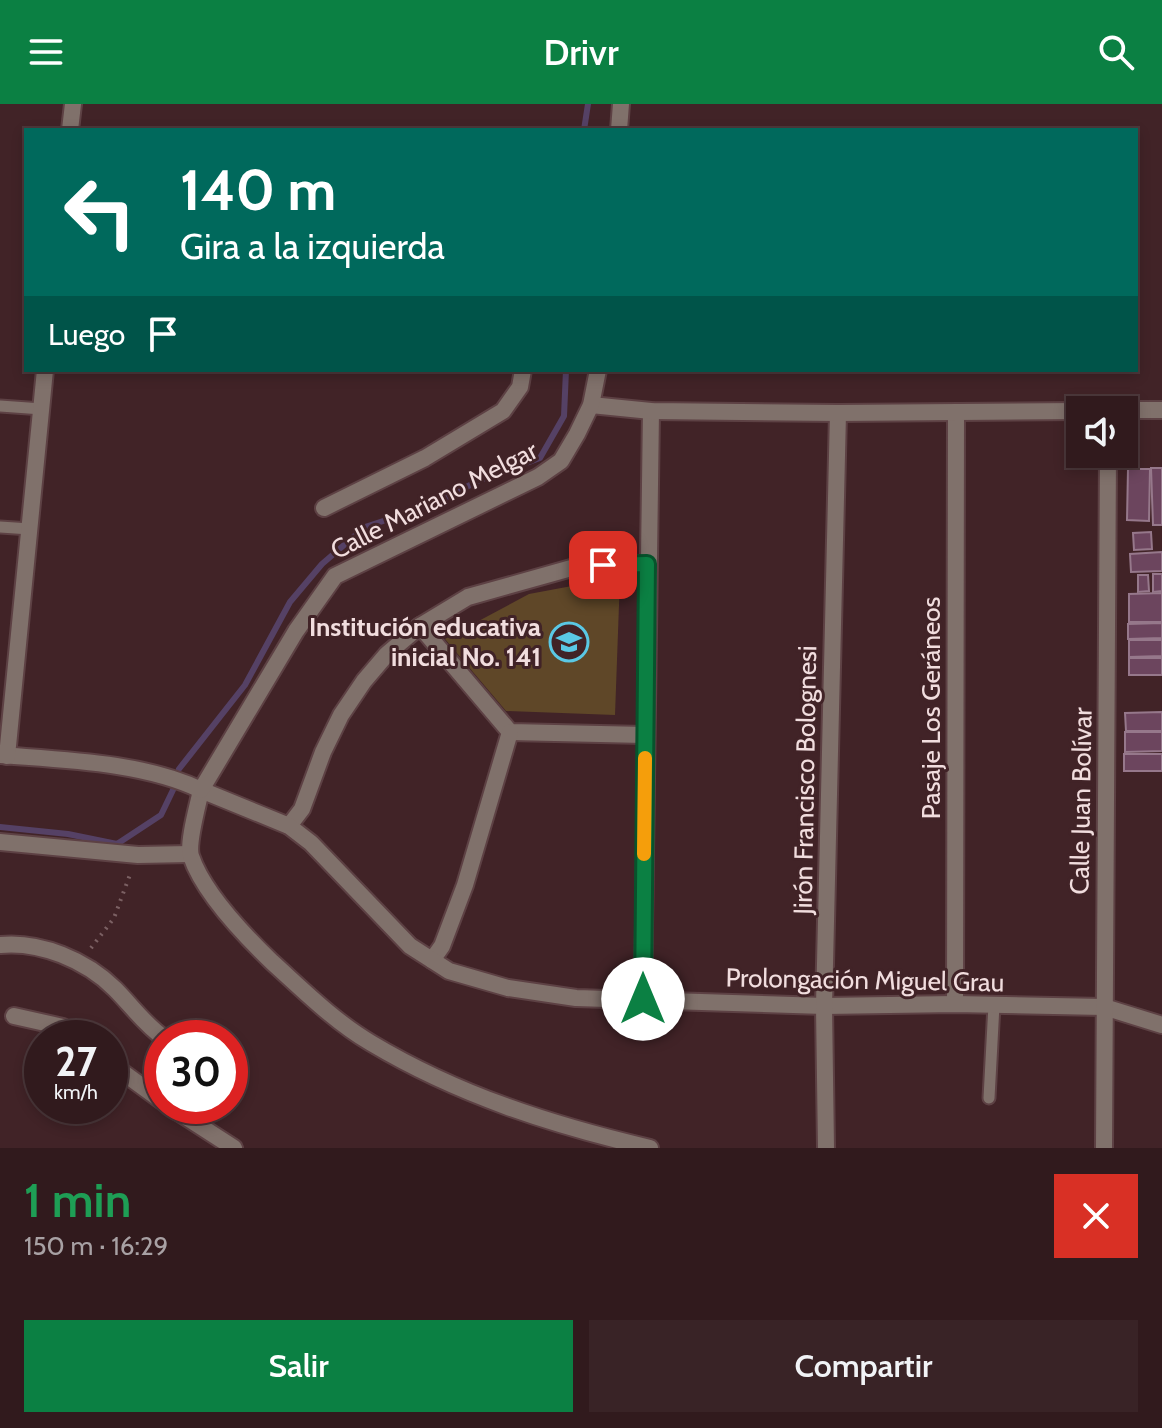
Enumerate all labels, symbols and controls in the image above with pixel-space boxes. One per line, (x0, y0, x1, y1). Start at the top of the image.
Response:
icon: menu (24, 30, 68, 74)
text: Drivr (543, 30, 619, 74)
icon: search (1094, 30, 1138, 74)
text: 140 m (180, 156, 336, 224)
icon: left (48, 160, 152, 264)
text: Gira a la izquierda (180, 224, 445, 268)
icon: arrive (141, 312, 185, 356)
text: Luego (48, 316, 125, 353)
map controls (1066, 396, 1138, 468)
button: sound (1066, 396, 1138, 468)
street label: Calle Mariano Melgar (325, 434, 544, 566)
pin (569, 531, 637, 599)
icon: arrive (581, 543, 625, 587)
street label: Pasaje Los Geráneos (915, 596, 947, 819)
place label: Institución educativa inicial No. 141 (309, 611, 541, 673)
school or university icon: Institución educativa inicial No. 141 (548, 621, 590, 663)
street label: Jirón Francisco Bolognesi (787, 645, 823, 916)
street label: Calle Juan Bolívar (1063, 706, 1099, 895)
position arrow (601, 957, 685, 1041)
street label: Prolongación Miguel Grau (725, 962, 1005, 998)
speed limit sign: 30 (144, 1020, 248, 1124)
text: 27 (55, 1037, 97, 1086)
text: km/h (54, 1080, 98, 1104)
text: 1 min (24, 1171, 131, 1229)
button: close (1054, 1174, 1138, 1258)
text: 150 m · 16:29 (24, 1230, 168, 1262)
button: Salir (24, 1320, 573, 1412)
button: Compartir (589, 1320, 1138, 1412)

